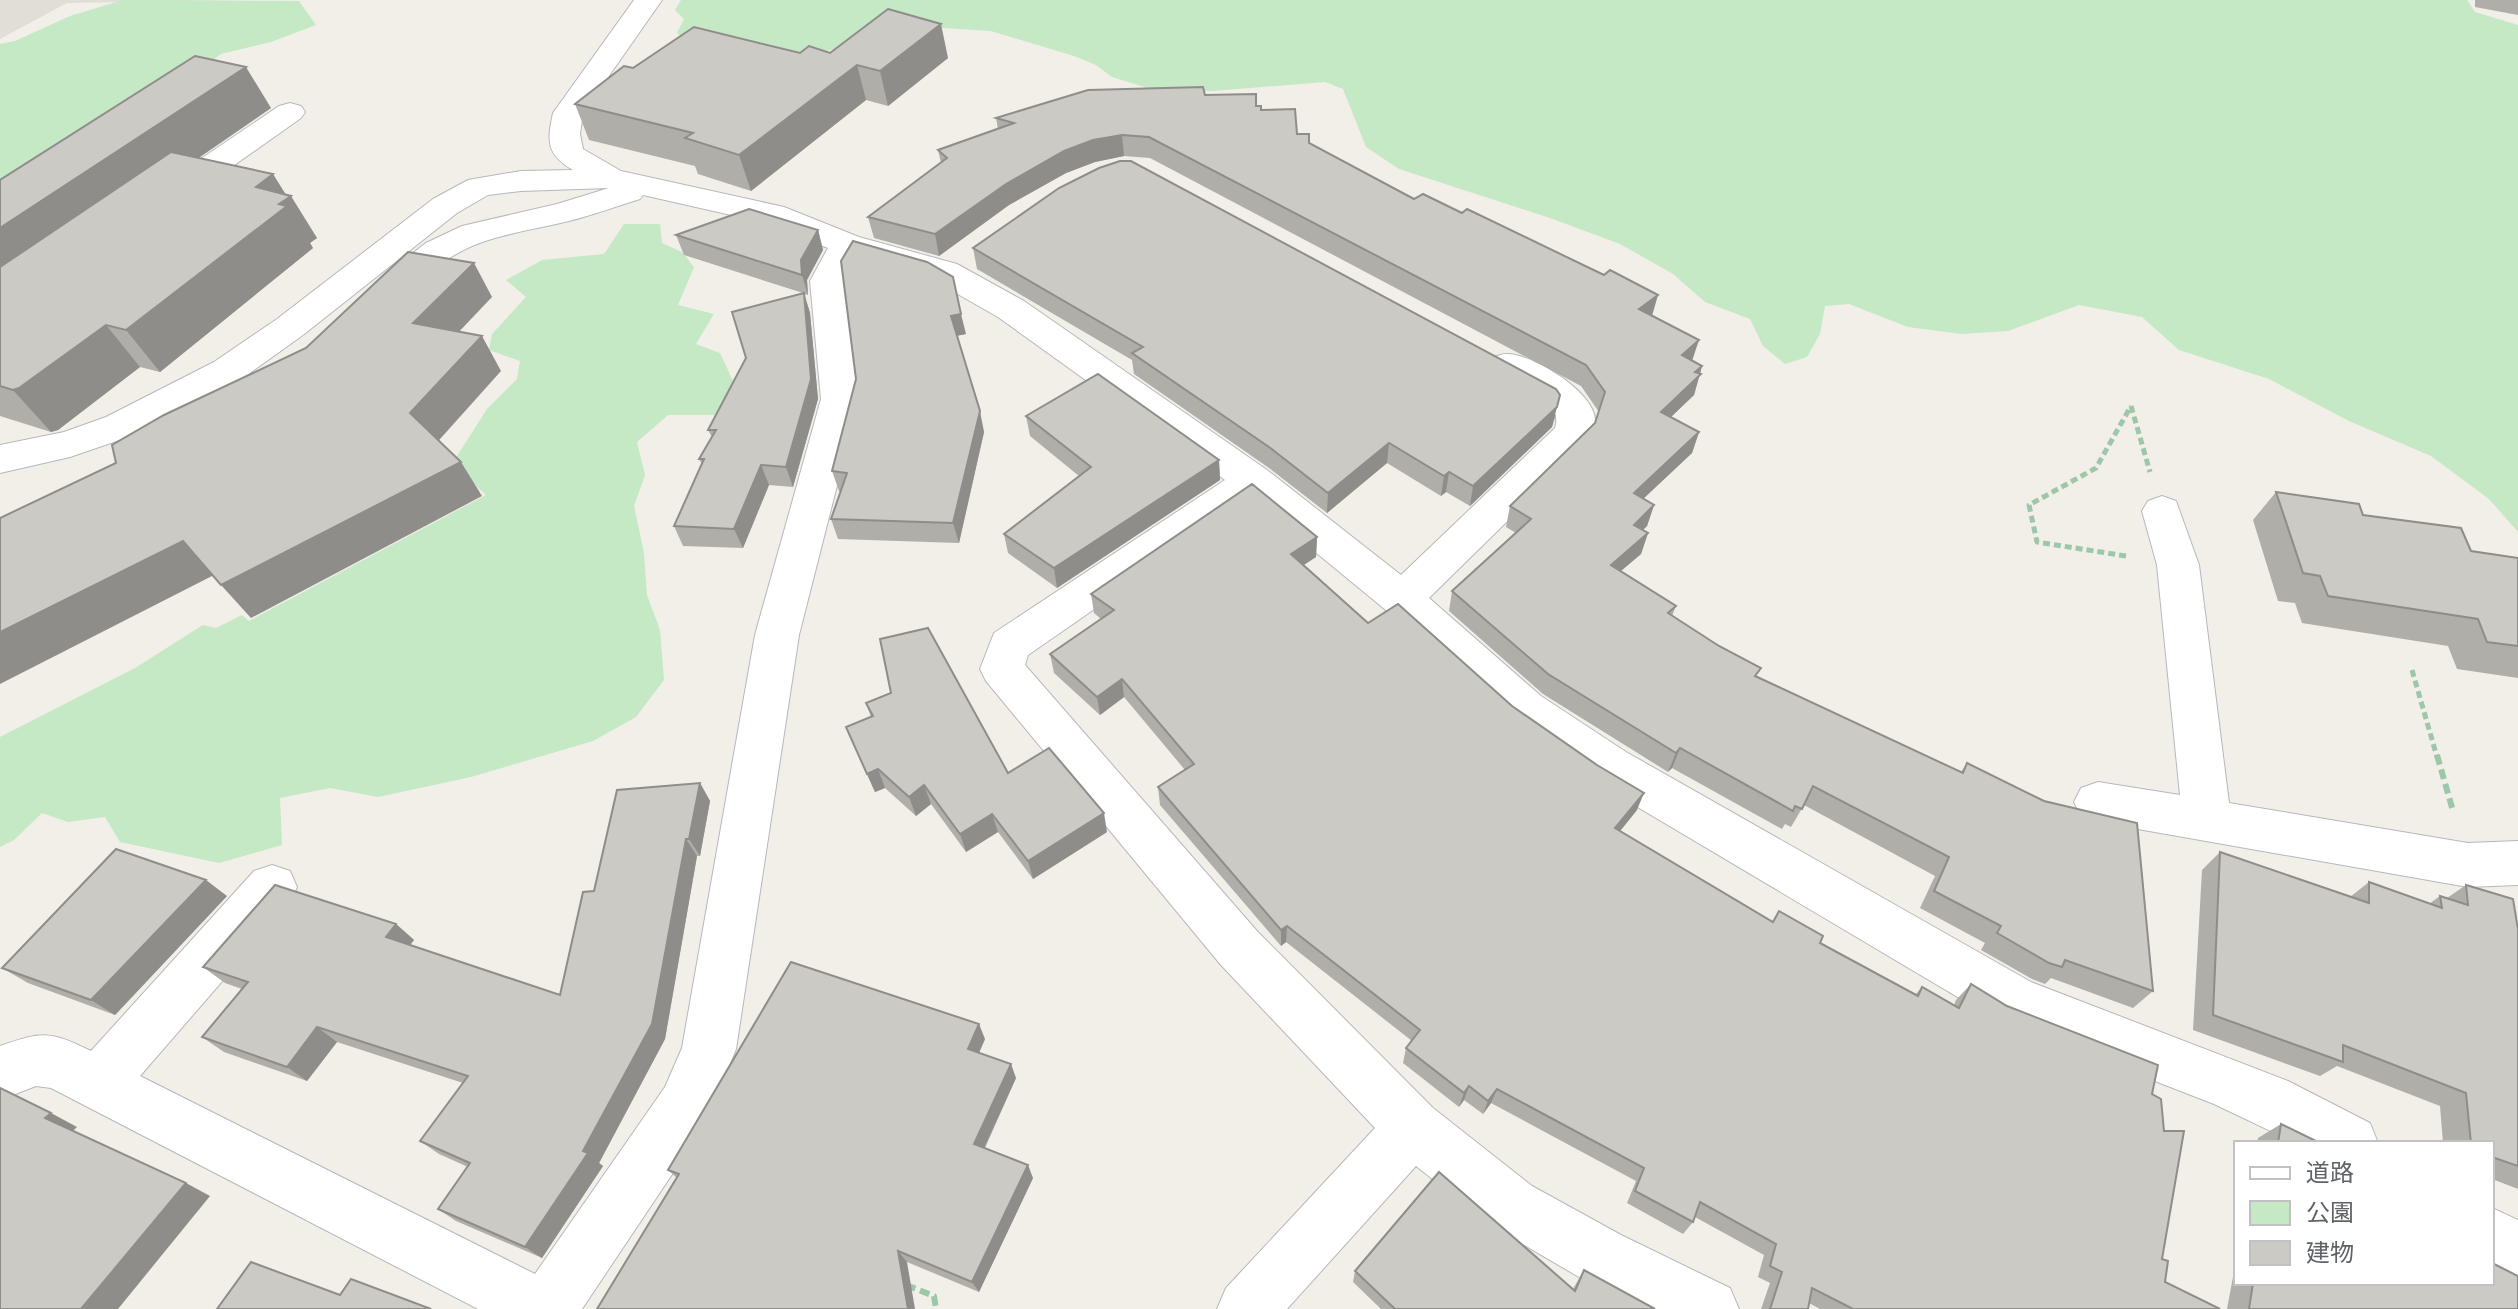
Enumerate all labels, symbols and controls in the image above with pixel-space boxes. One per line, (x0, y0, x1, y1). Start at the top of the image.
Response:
legend (2234, 1141, 2494, 1285)
text: 道路 (2306, 1157, 2354, 1189)
text: 公園 (2306, 1197, 2354, 1229)
text: 建物 (2306, 1237, 2354, 1269)

